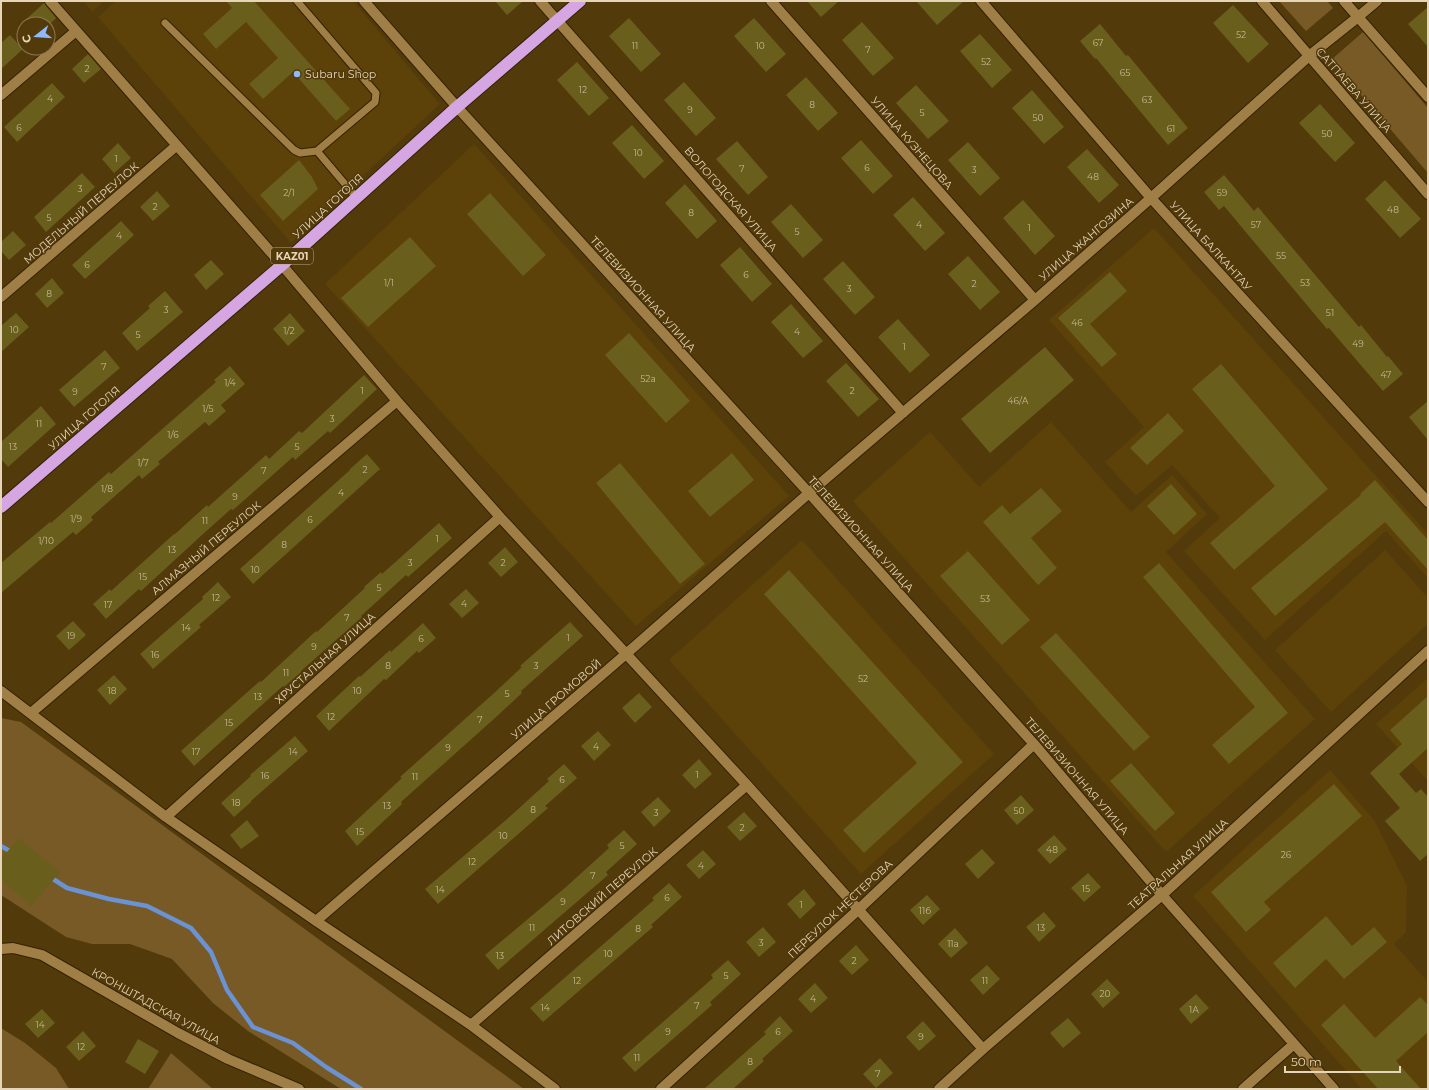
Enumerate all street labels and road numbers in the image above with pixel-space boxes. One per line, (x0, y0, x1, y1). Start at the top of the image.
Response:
street label: САТПАЕВА УЛИЦА (1313, 45, 1395, 136)
street label: УЛИЦА КУЗНЕЦОВА (868, 94, 957, 193)
street label: ВОЛОГОДСКАЯ УЛИЦА (682, 144, 781, 255)
street label: МОДЕЛЬНЫЙ ПЕРЕУЛОК (21, 159, 142, 267)
street label: УЛИЦА ГОГОЛЯ (290, 170, 366, 242)
street label: УЛИЦА ЖАНГОЗИНА (1036, 194, 1137, 284)
street label: УЛИЦА БАЛКАНТАУ (1167, 198, 1255, 294)
street label: ТЕЛЕВИЗИОННАЯ УЛИЦА (587, 233, 699, 355)
road number: KАZ01 (271, 248, 313, 264)
street label: УЛИЦА ГОГОЛЯ (45, 383, 123, 453)
street label: ТЕЛЕВИЗИОННАЯ УЛИЦА (805, 473, 917, 595)
street label: АЛМАЗНЫЙ ПЕРЕУЛОК (149, 498, 264, 598)
street label: ХРУСТАЛЬНАЯ УЛИЦА (272, 609, 379, 707)
street label: УЛИЦА ГРОМОВОЙ (508, 656, 604, 742)
street label: ТЕЛЕВИЗИОННАЯ УЛИЦА (1022, 714, 1132, 838)
street label: ТЕАТРАЛЬНАЯ УЛИЦА (1125, 815, 1232, 913)
street label: ЛИТОВСКИЙ ПЕРЕУЛОК (544, 844, 660, 948)
street label: ПЕРЕУЛОК НЕСТЕРОВА (785, 856, 896, 961)
street label: КРОНШТАДСКАЯ УЛИЦА (89, 965, 223, 1048)

